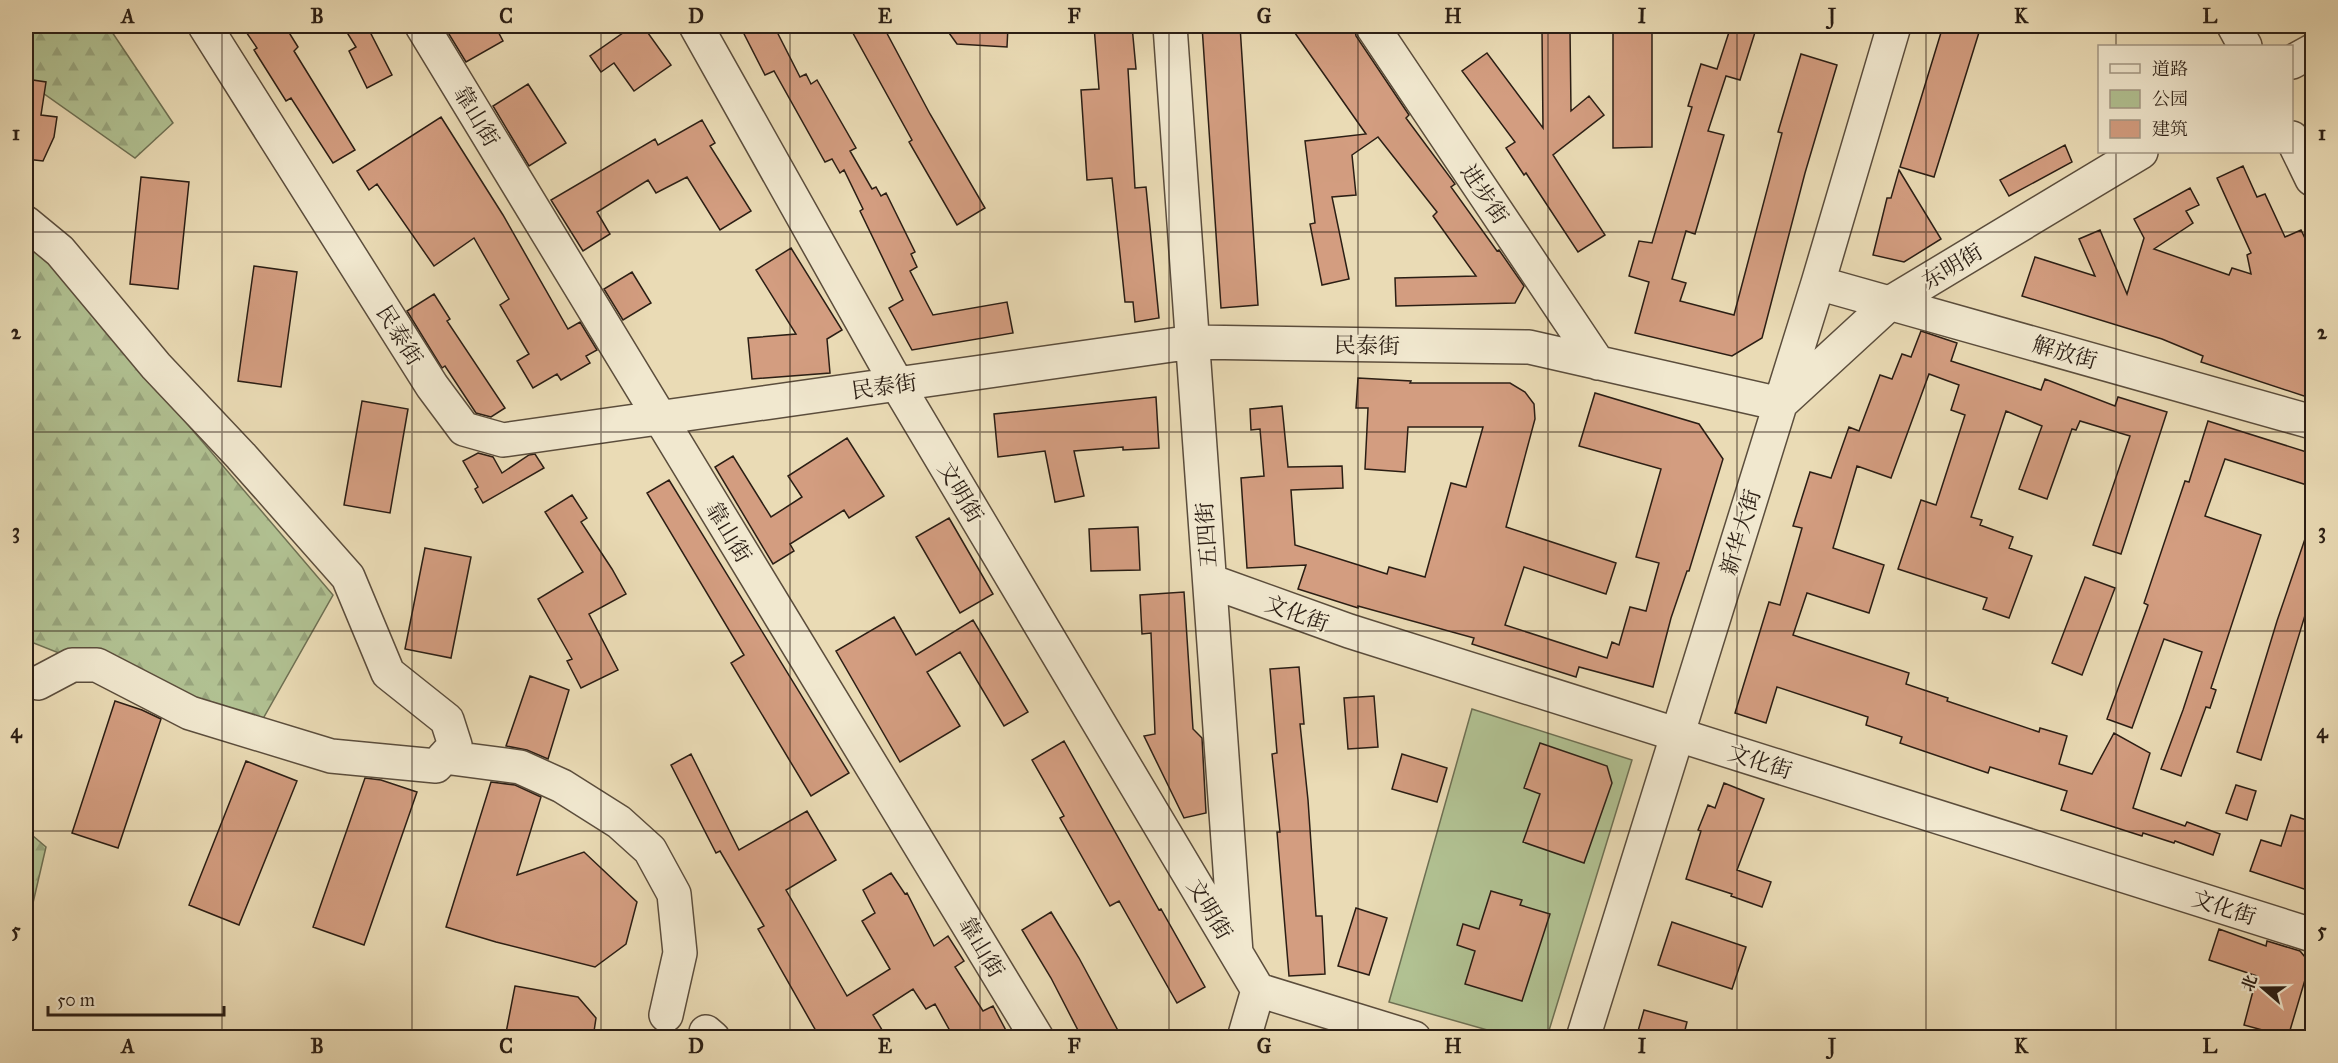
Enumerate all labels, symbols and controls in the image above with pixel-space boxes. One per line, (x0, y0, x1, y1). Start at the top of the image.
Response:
text: A (119, 4, 135, 28)
text: B (310, 4, 324, 28)
text: C (499, 4, 513, 28)
text: D (688, 4, 704, 28)
text: E (878, 4, 893, 28)
text: F (1067, 4, 1081, 28)
text: G (1257, 4, 1272, 28)
text: H (1444, 4, 1462, 28)
text: I (1638, 4, 1647, 28)
text: J (1825, 4, 1837, 30)
text: K (2014, 4, 2029, 28)
text: L (2203, 4, 2218, 28)
legend (2098, 45, 2293, 153)
text: 道路 (2152, 58, 2188, 80)
street label: 靠山街 (448, 81, 505, 152)
text: 公园 (2152, 88, 2188, 110)
text: 建筑 (2152, 118, 2188, 140)
text: 1 (12, 121, 20, 145)
text: 1 (2318, 121, 2326, 145)
street label: 进步街 (1455, 159, 1514, 229)
street label: 东明街 (1917, 238, 1988, 295)
street label: 民泰街 (371, 300, 429, 370)
text: 2 (11, 320, 22, 344)
text: 2 (2317, 320, 2328, 344)
street label: 解放街 (2029, 330, 2100, 375)
street label: 民泰街 (1334, 331, 1400, 360)
street label: 民泰街 (850, 369, 919, 404)
street label: 文明街 (932, 457, 989, 528)
street label: 新华大街 (1715, 486, 1766, 578)
street label: 靠山街 (700, 497, 757, 568)
street label: 五四街 (1191, 501, 1222, 569)
text: 3 (12, 519, 20, 544)
text: 3 (2318, 519, 2326, 544)
street label: 文化街 (1261, 589, 1332, 637)
text: 4 (10, 719, 22, 744)
text: 4 (2316, 719, 2328, 744)
street label: 文化街 (1724, 738, 1795, 785)
street label: 文明街 (1181, 874, 1238, 945)
street label: 文化街 (2188, 884, 2259, 931)
street label: 靠山街 (953, 912, 1010, 983)
text: 5 (11, 918, 21, 942)
text: 5 (2317, 918, 2327, 942)
north arrow (2233, 958, 2293, 1018)
text: 北 (2238, 972, 2261, 994)
scale bar (48, 979, 224, 1017)
text: 50 m (57, 989, 95, 1011)
text: A (119, 1034, 135, 1058)
text: B (310, 1034, 324, 1058)
text: C (499, 1034, 513, 1058)
text: D (688, 1034, 704, 1058)
text: E (878, 1034, 893, 1058)
text: F (1067, 1034, 1081, 1058)
text: G (1257, 1034, 1272, 1058)
text: H (1444, 1034, 1462, 1058)
text: I (1638, 1034, 1647, 1058)
text: J (1825, 1034, 1837, 1060)
text: K (2014, 1034, 2029, 1058)
text: L (2203, 1034, 2218, 1058)

